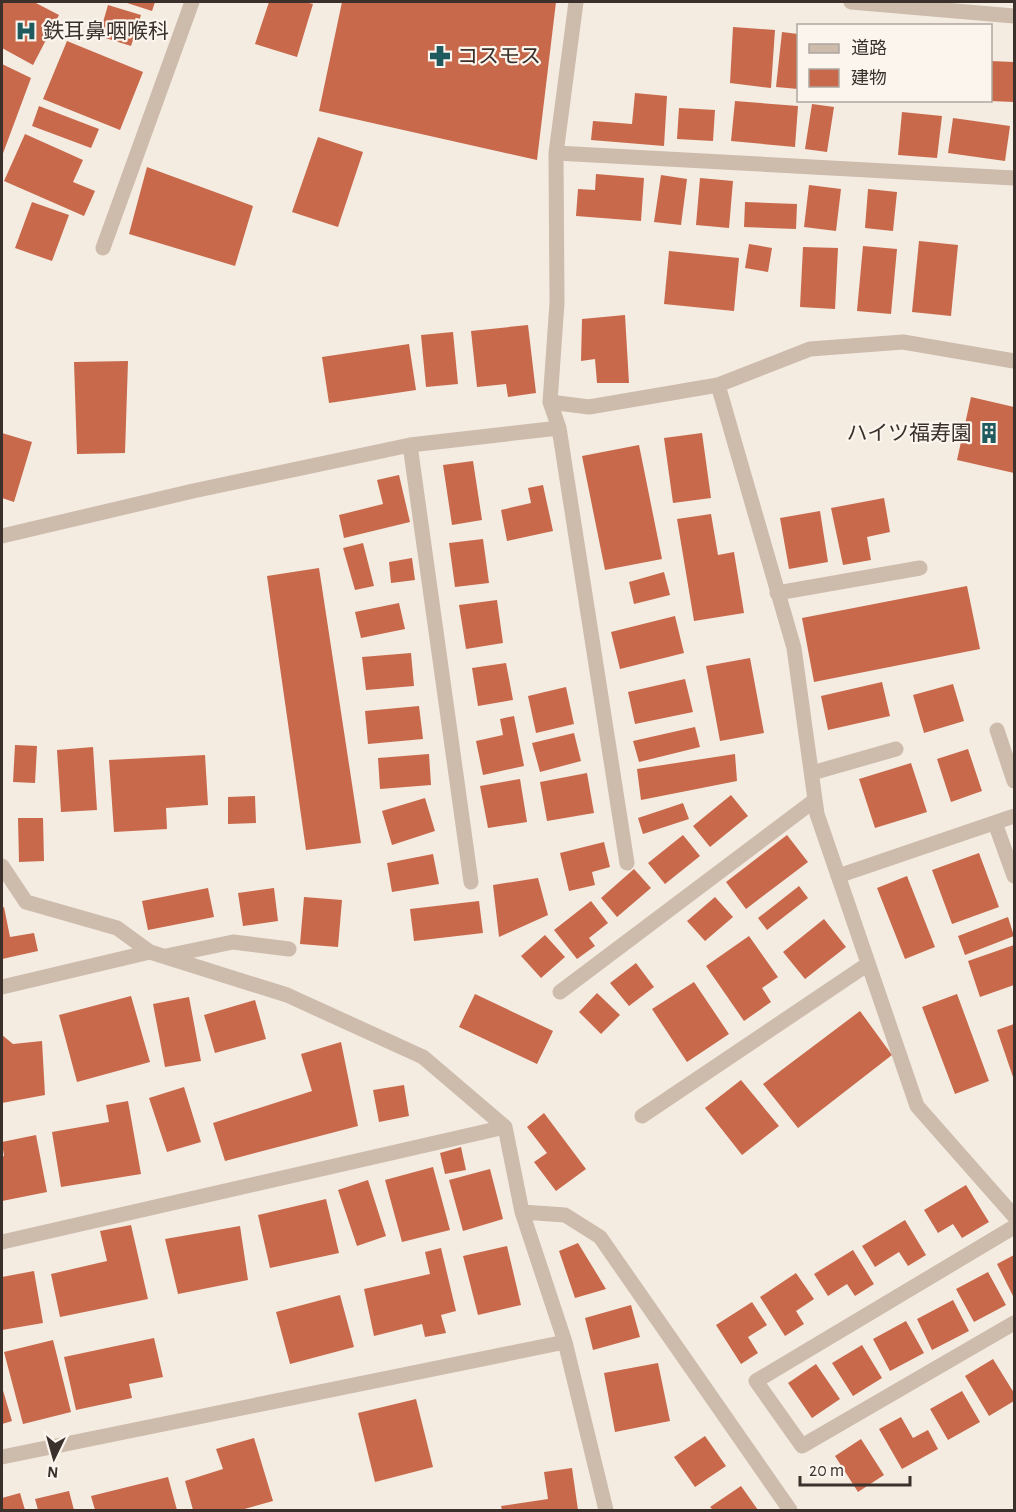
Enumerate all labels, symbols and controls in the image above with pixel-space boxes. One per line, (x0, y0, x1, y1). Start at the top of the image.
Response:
hospital icon: 鉄耳鼻咽喉科 (14, 19, 38, 43)
place label: 鉄耳鼻咽喉科 (43, 20, 169, 42)
legend (797, 24, 992, 102)
text: 道路 (851, 38, 887, 58)
pharmacy icon: コスモス (428, 44, 452, 68)
place label: コスモス (457, 46, 541, 67)
text: 建物 (851, 68, 887, 88)
building icon: ハイツ福寿園 (977, 421, 1001, 445)
place label: ハイツ福寿園 (846, 422, 972, 444)
north arrow (24, 1428, 84, 1488)
scale bar (800, 1449, 910, 1487)
text: 20 m (809, 1462, 844, 1480)
text: N (47, 1463, 59, 1480)

